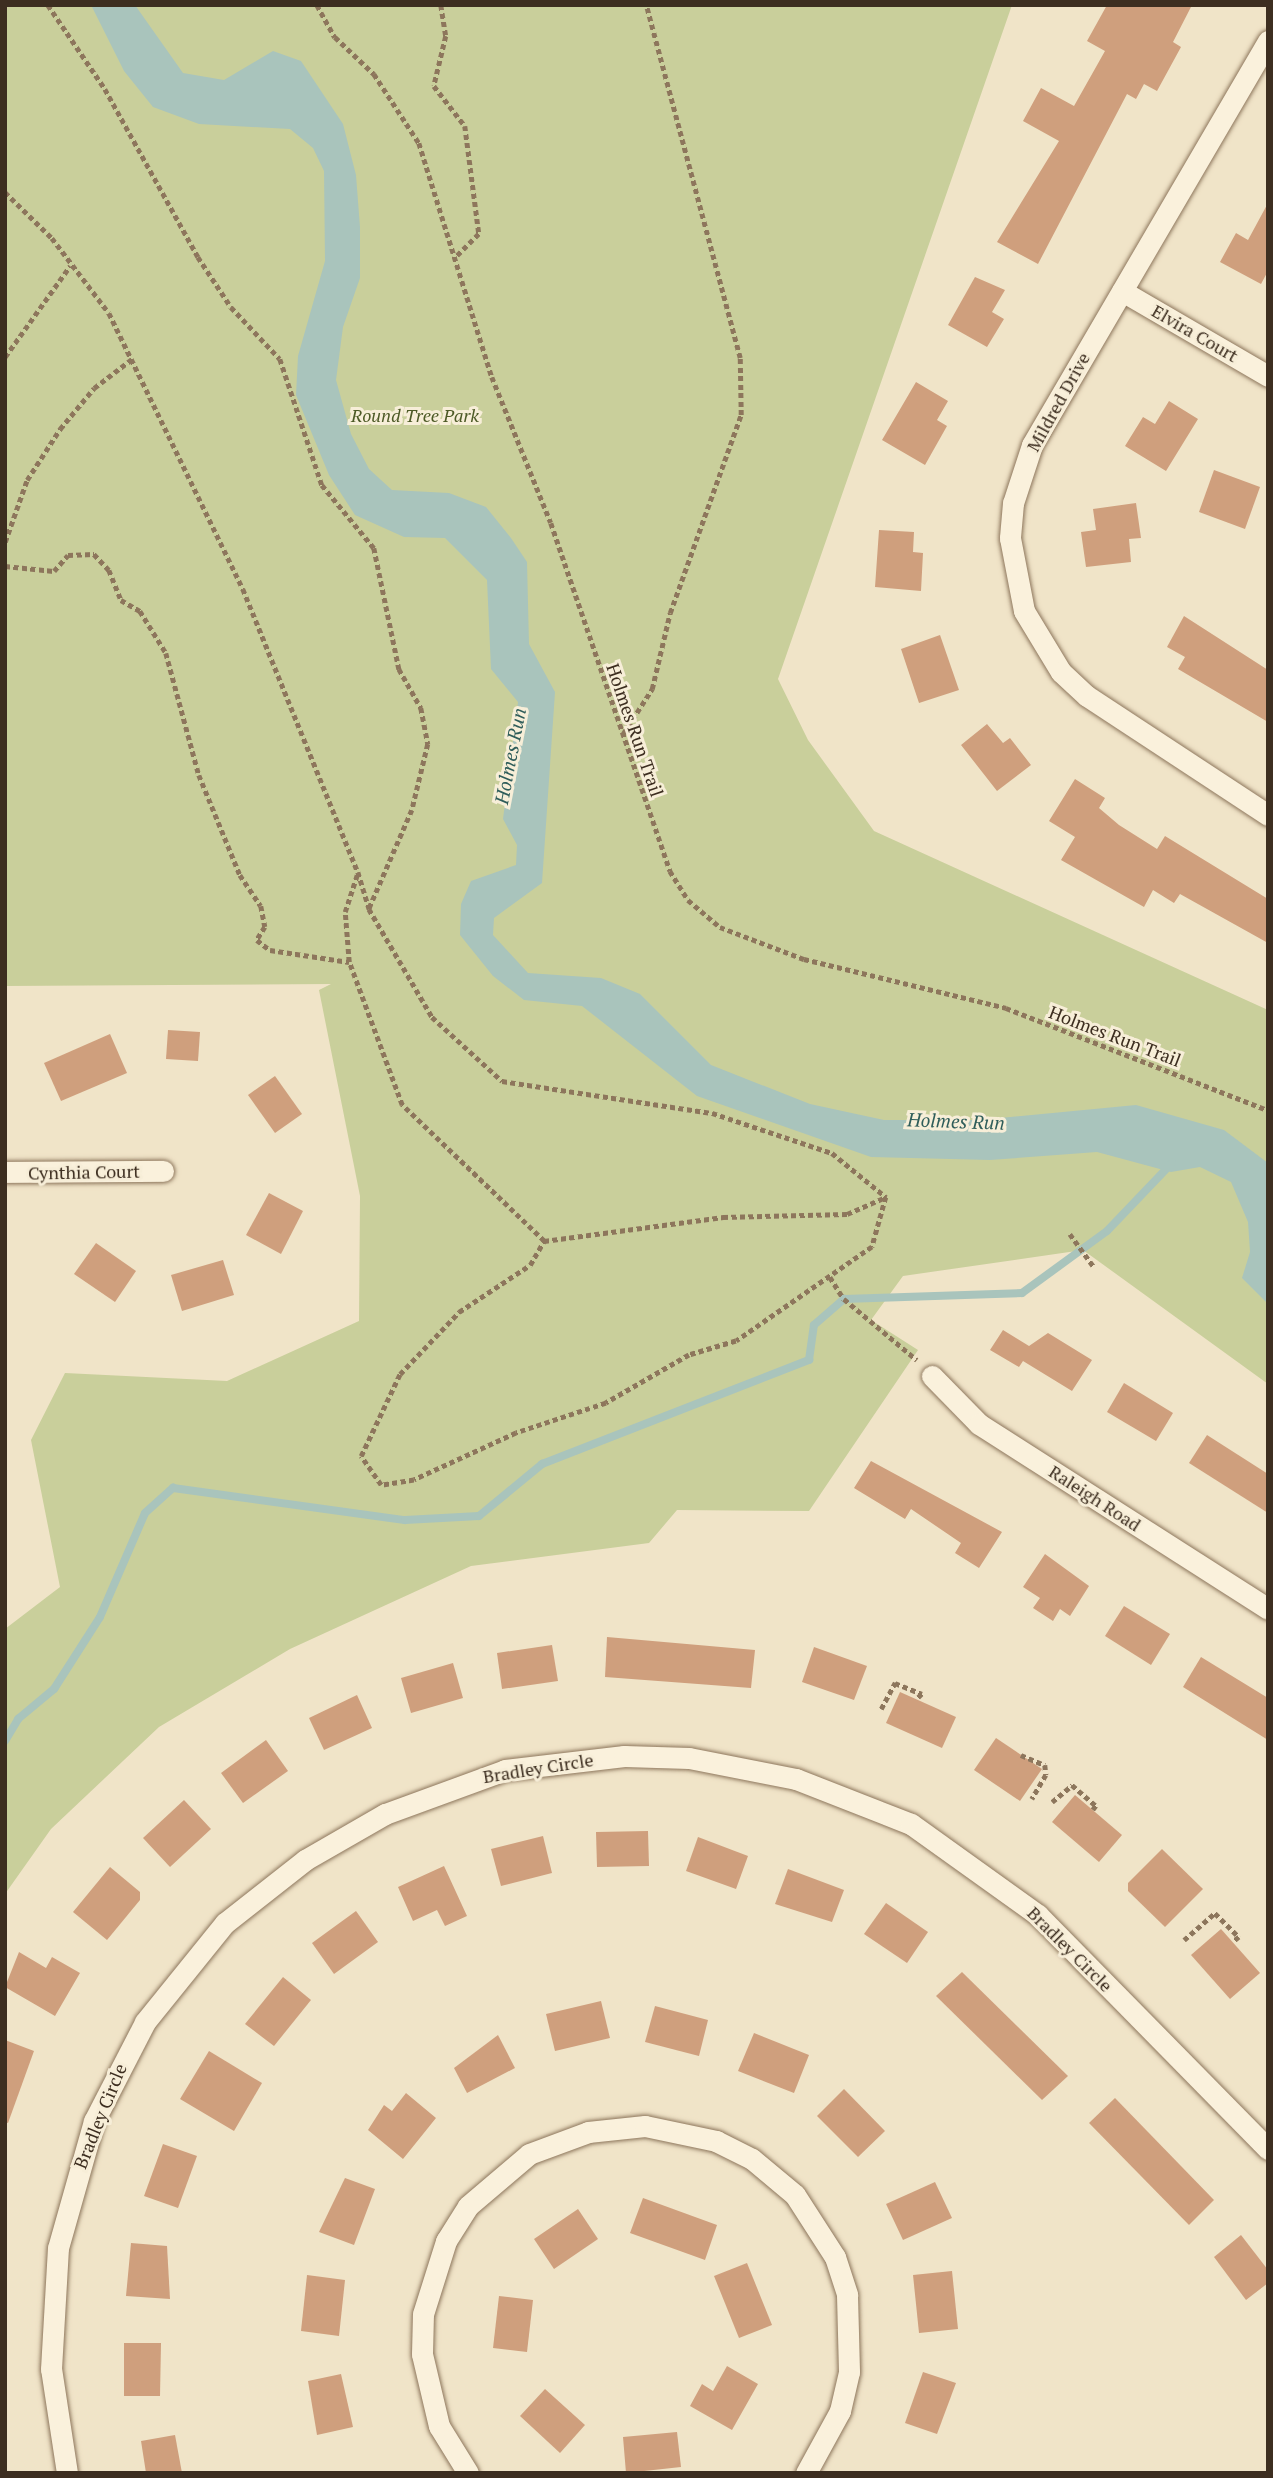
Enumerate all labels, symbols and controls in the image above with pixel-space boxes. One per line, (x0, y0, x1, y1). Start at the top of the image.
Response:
street label: Elvira Court (1148, 300, 1242, 366)
street label: Mildred Drive (1022, 349, 1094, 455)
park label: Round Tree Park (351, 404, 479, 426)
street label: Holmes Run Trail (602, 661, 668, 799)
water label: Holmes Run (489, 706, 531, 806)
street label: Holmes Run Trail (1046, 1001, 1184, 1071)
water label: Holmes Run (907, 1108, 1005, 1134)
street label: Cynthia Court (28, 1160, 140, 1184)
street label: Raleigh Road (1045, 1460, 1145, 1536)
street label: Bradley Circle (481, 1749, 595, 1787)
street label: Bradley Circle (1023, 1902, 1117, 1996)
street label: Bradley Circle (69, 2060, 131, 2172)

